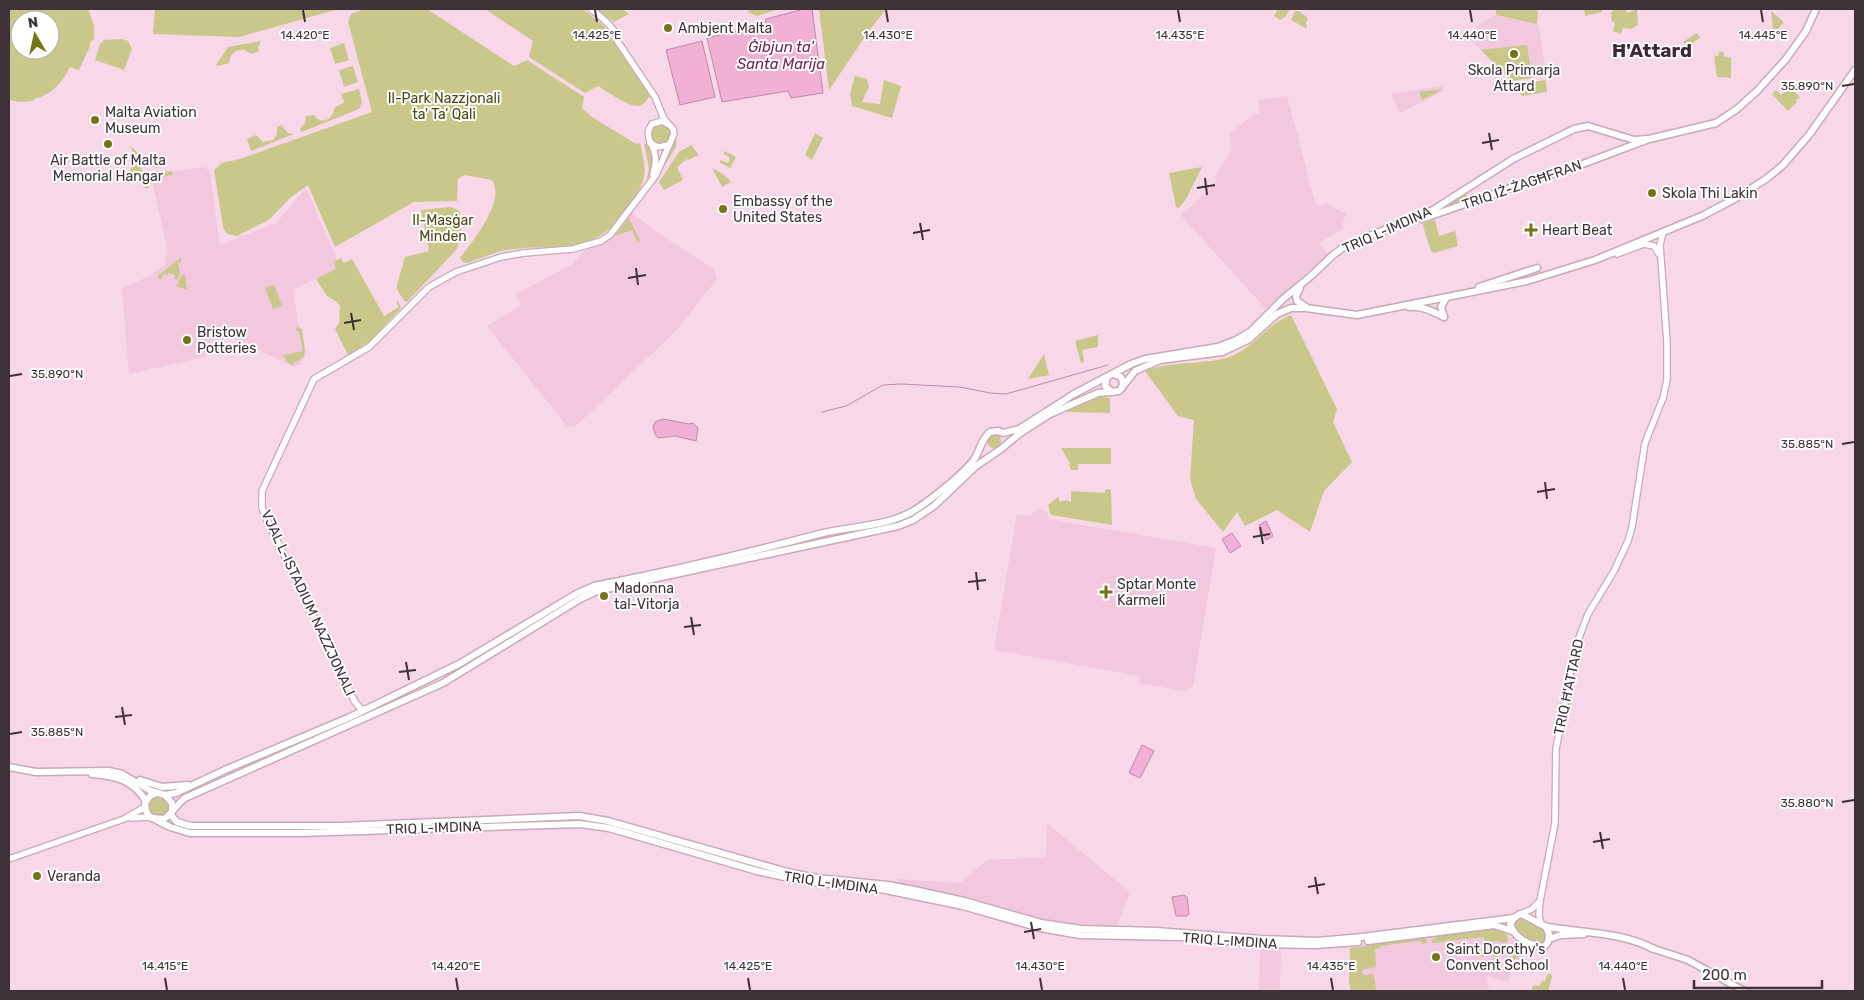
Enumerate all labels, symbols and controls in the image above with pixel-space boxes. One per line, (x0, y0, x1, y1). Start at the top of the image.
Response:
north arrow (10, 10, 60, 60)
text: N (27, 13, 39, 32)
place label: Ambjent Malta (678, 20, 772, 37)
marker: Ambjent Malta (662, 22, 674, 34)
text: 14.420°E (280, 28, 330, 42)
text: 14.425°E (573, 28, 621, 42)
text: 14.430°E (863, 28, 913, 42)
text: 14.435°E (1156, 28, 1204, 42)
text: 14.440°E (1447, 28, 1497, 42)
text: 14.445°E (1738, 28, 1788, 42)
water label: Ġibjun ta' Santa Marija (737, 38, 825, 73)
district label: Ħ'Attard (1612, 39, 1692, 62)
marker: Skola Primarja Attard (1508, 48, 1520, 60)
place label: Skola Primarja Attard (1468, 62, 1560, 95)
text: 35.890°N (1781, 79, 1833, 93)
park label: Il-Park Nazzjonali ta' Ta' Qali (388, 90, 500, 123)
place label: Malta Aviation Museum (105, 104, 197, 137)
marker: Malta Aviation Museum (89, 114, 101, 126)
marker: Air Battle of Malta Memorial Hangar (102, 138, 114, 150)
place label: Air Battle of Malta Memorial Hangar (50, 152, 166, 185)
street label: TRIQ IŻ-ŻAGĦFRAN (1460, 157, 1584, 213)
place label: Skola Thi Lakin (1662, 185, 1758, 202)
marker: Skola Thi Lakin (1646, 187, 1658, 199)
place label: Embassy of the United States (733, 193, 833, 226)
marker: Embassy of the United States (717, 203, 729, 215)
street label: TRIQ L-IMDINA (1340, 203, 1434, 257)
park label: Il-Masġar Minden (412, 212, 474, 245)
place label: Heart Beat (1542, 222, 1613, 239)
marker: Heart Beat (1524, 223, 1538, 237)
place label: Bristow Potteries (197, 324, 256, 357)
marker: Bristow Potteries (181, 334, 193, 346)
text: 35.890°N (31, 367, 83, 381)
text: 35.885°N (1781, 437, 1833, 451)
street label: VJAL L-ISTADIUM NAZZJONALI (257, 507, 359, 699)
place label: Sptar Monte Karmeli (1117, 576, 1197, 609)
place label: Madonna tal-Vitorja (614, 580, 679, 613)
marker: Sptar Monte Karmeli (1099, 585, 1113, 599)
marker: Madonna tal-Vitorja (598, 590, 610, 602)
street label: TRIQ Ħ'ATTARD (1551, 637, 1587, 737)
text: 35.885°N (31, 725, 83, 739)
text: 35.880°N (1780, 796, 1834, 810)
street label: TRIQ L-IMDINA (386, 818, 482, 838)
place label: Veranda (47, 868, 101, 885)
street label: TRIQ L-IMDINA (783, 868, 880, 898)
marker: Veranda (31, 870, 43, 882)
street label: TRIQ L-IMDINA (1182, 929, 1279, 953)
place label: Saint Dorothy's Convent School (1446, 941, 1549, 974)
marker: Saint Dorothy's Convent School (1430, 951, 1442, 963)
scale bar (1694, 958, 1822, 990)
text: 14.415°E (142, 959, 188, 973)
text: 14.420°E (431, 959, 481, 973)
text: 14.425°E (724, 959, 772, 973)
text: 14.430°E (1015, 959, 1065, 973)
text: 14.435°E (1307, 959, 1355, 973)
text: 14.440°E (1598, 959, 1648, 973)
text: 200 m (1702, 966, 1747, 984)

